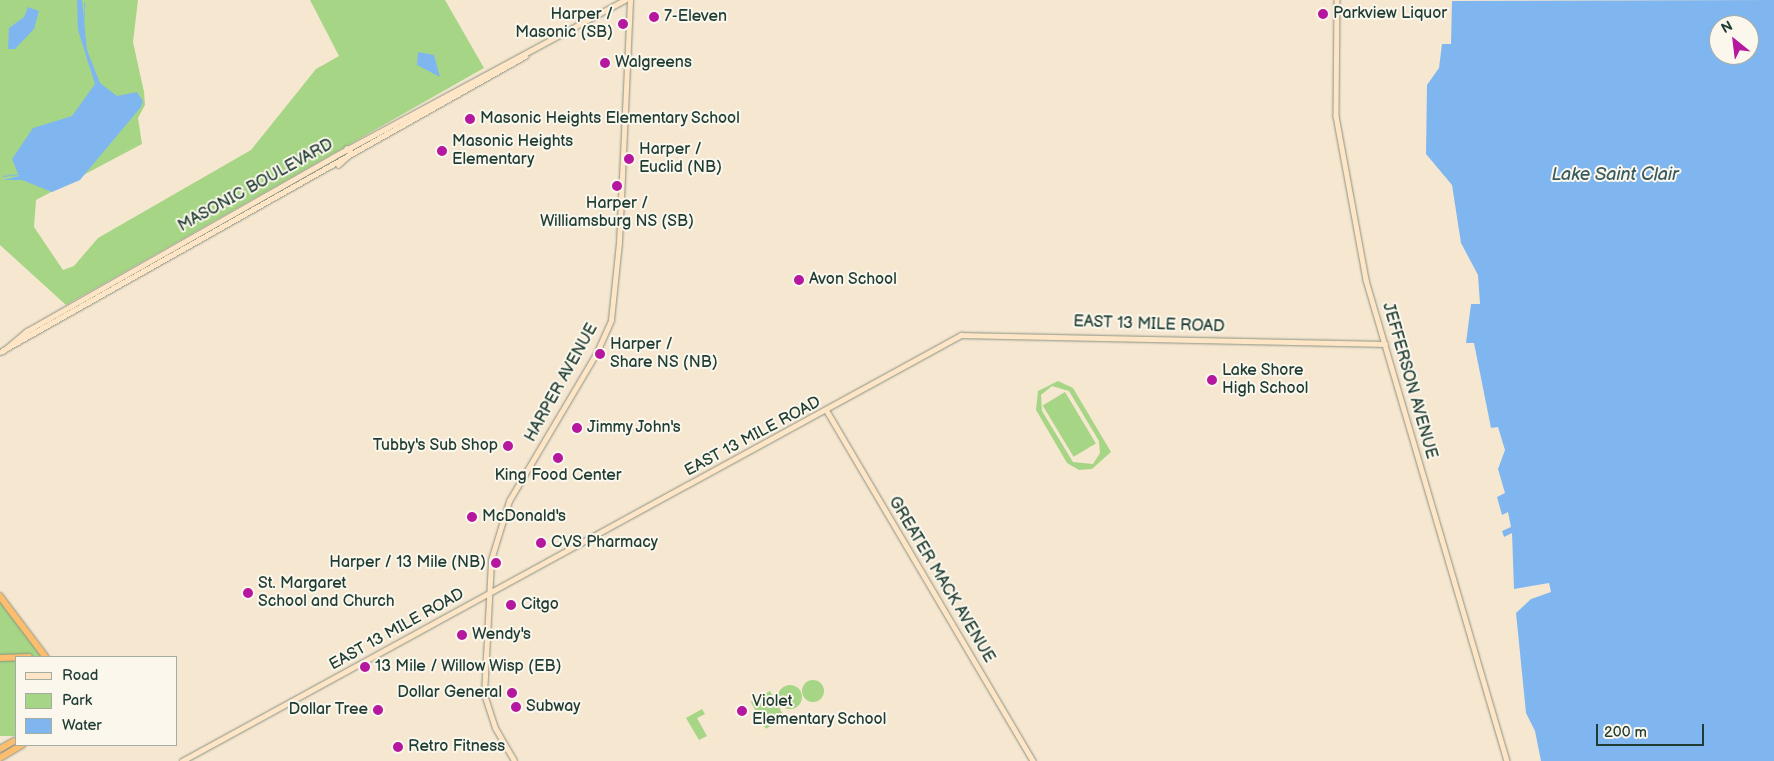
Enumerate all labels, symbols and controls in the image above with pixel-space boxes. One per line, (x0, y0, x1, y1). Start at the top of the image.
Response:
place label: Parkview Liquor (1333, 4, 1447, 24)
place label: Harper / Masonic (SB) (515, 5, 613, 43)
place label: 7-Eleven (664, 7, 727, 27)
marker: Parkview Liquor (1317, 8, 1329, 20)
marker: 7-Eleven (648, 11, 660, 23)
north arrow (1709, 15, 1759, 65)
text: N (1718, 17, 1736, 37)
marker: Harper / Masonic (SB) (617, 18, 629, 30)
place label: Walgreens (615, 53, 692, 73)
marker: Walgreens (599, 57, 611, 69)
place label: Masonic Heights Elementary School (480, 109, 741, 129)
marker: Masonic Heights Elementary School (464, 113, 476, 125)
place label: Masonic Heights Elementary (452, 132, 573, 170)
street label: MASONIC BOULEVARD (175, 135, 337, 237)
place label: Harper / Euclid (NB) (639, 140, 722, 178)
marker: Masonic Heights Elementary (436, 145, 448, 157)
marker: Harper / Euclid (NB) (623, 153, 635, 165)
water label: Lake Saint Clair (1551, 164, 1679, 186)
marker: Harper / Williamsburg NS (SB) (611, 180, 623, 192)
place label: Harper / Williamsburg NS (SB) (540, 194, 694, 232)
place label: Avon School (809, 270, 897, 290)
marker: Avon School (793, 274, 805, 286)
street label: JEFFERSON AVENUE (1378, 301, 1440, 461)
street label: EAST 13 MILE ROAD (1073, 313, 1225, 337)
street label: HARPER AVENUE (522, 320, 602, 446)
place label: Harper / Share NS (NB) (610, 335, 718, 373)
marker: Harper / Share NS (NB) (594, 348, 606, 360)
place label: Lake Shore High School (1222, 361, 1309, 399)
marker: Lake Shore High School (1206, 374, 1218, 386)
street label: EAST 13 MILE ROAD (682, 393, 824, 481)
place label: Jimmy John's (587, 418, 683, 438)
marker: Jimmy John's (571, 422, 583, 434)
place label: Tubby's Sub Shop (372, 436, 498, 456)
marker: Tubby's Sub Shop (502, 440, 514, 452)
marker: King Food Center (552, 452, 564, 464)
place label: King Food Center (495, 466, 621, 486)
street label: GREATER MACK AVENUE (884, 494, 998, 666)
place label: McDonald's (482, 507, 566, 527)
marker: McDonald's (466, 511, 478, 523)
place label: CVS Pharmacy (551, 533, 658, 553)
marker: CVS Pharmacy (535, 537, 547, 549)
place label: Harper / 13 Mile (NB) (329, 553, 486, 573)
marker: Harper / 13 Mile (NB) (490, 557, 502, 569)
place label: St. Margaret School and Church (258, 574, 395, 612)
street label: EAST 13 MILE ROAD (326, 585, 468, 675)
marker: St. Margaret School and Church (242, 587, 254, 599)
place label: Citgo (521, 595, 559, 615)
marker: Citgo (505, 599, 517, 611)
place label: Wendy's (472, 625, 531, 645)
marker: Wendy's (456, 629, 468, 641)
legend (15, 656, 178, 746)
place label: 13 Mile / Willow Wisp (EB) (375, 657, 563, 677)
marker: 13 Mile / Willow Wisp (EB) (359, 661, 371, 673)
text: Road (62, 666, 98, 685)
place label: Dollar General (397, 683, 502, 703)
marker: Dollar General (506, 687, 518, 699)
text: Park (62, 691, 92, 710)
place label: Violet Elementary School (752, 692, 888, 730)
place label: Subway (526, 697, 580, 717)
place label: Dollar Tree (288, 700, 368, 720)
marker: Subway (510, 701, 522, 713)
marker: Dollar Tree (372, 704, 384, 716)
marker: Violet Elementary School (736, 705, 748, 717)
scale bar (1599, 714, 1706, 746)
text: Water (62, 716, 102, 735)
text: 200 m (1604, 723, 1647, 742)
place label: Retro Fitness (408, 737, 505, 757)
marker: Retro Fitness (392, 741, 404, 753)

